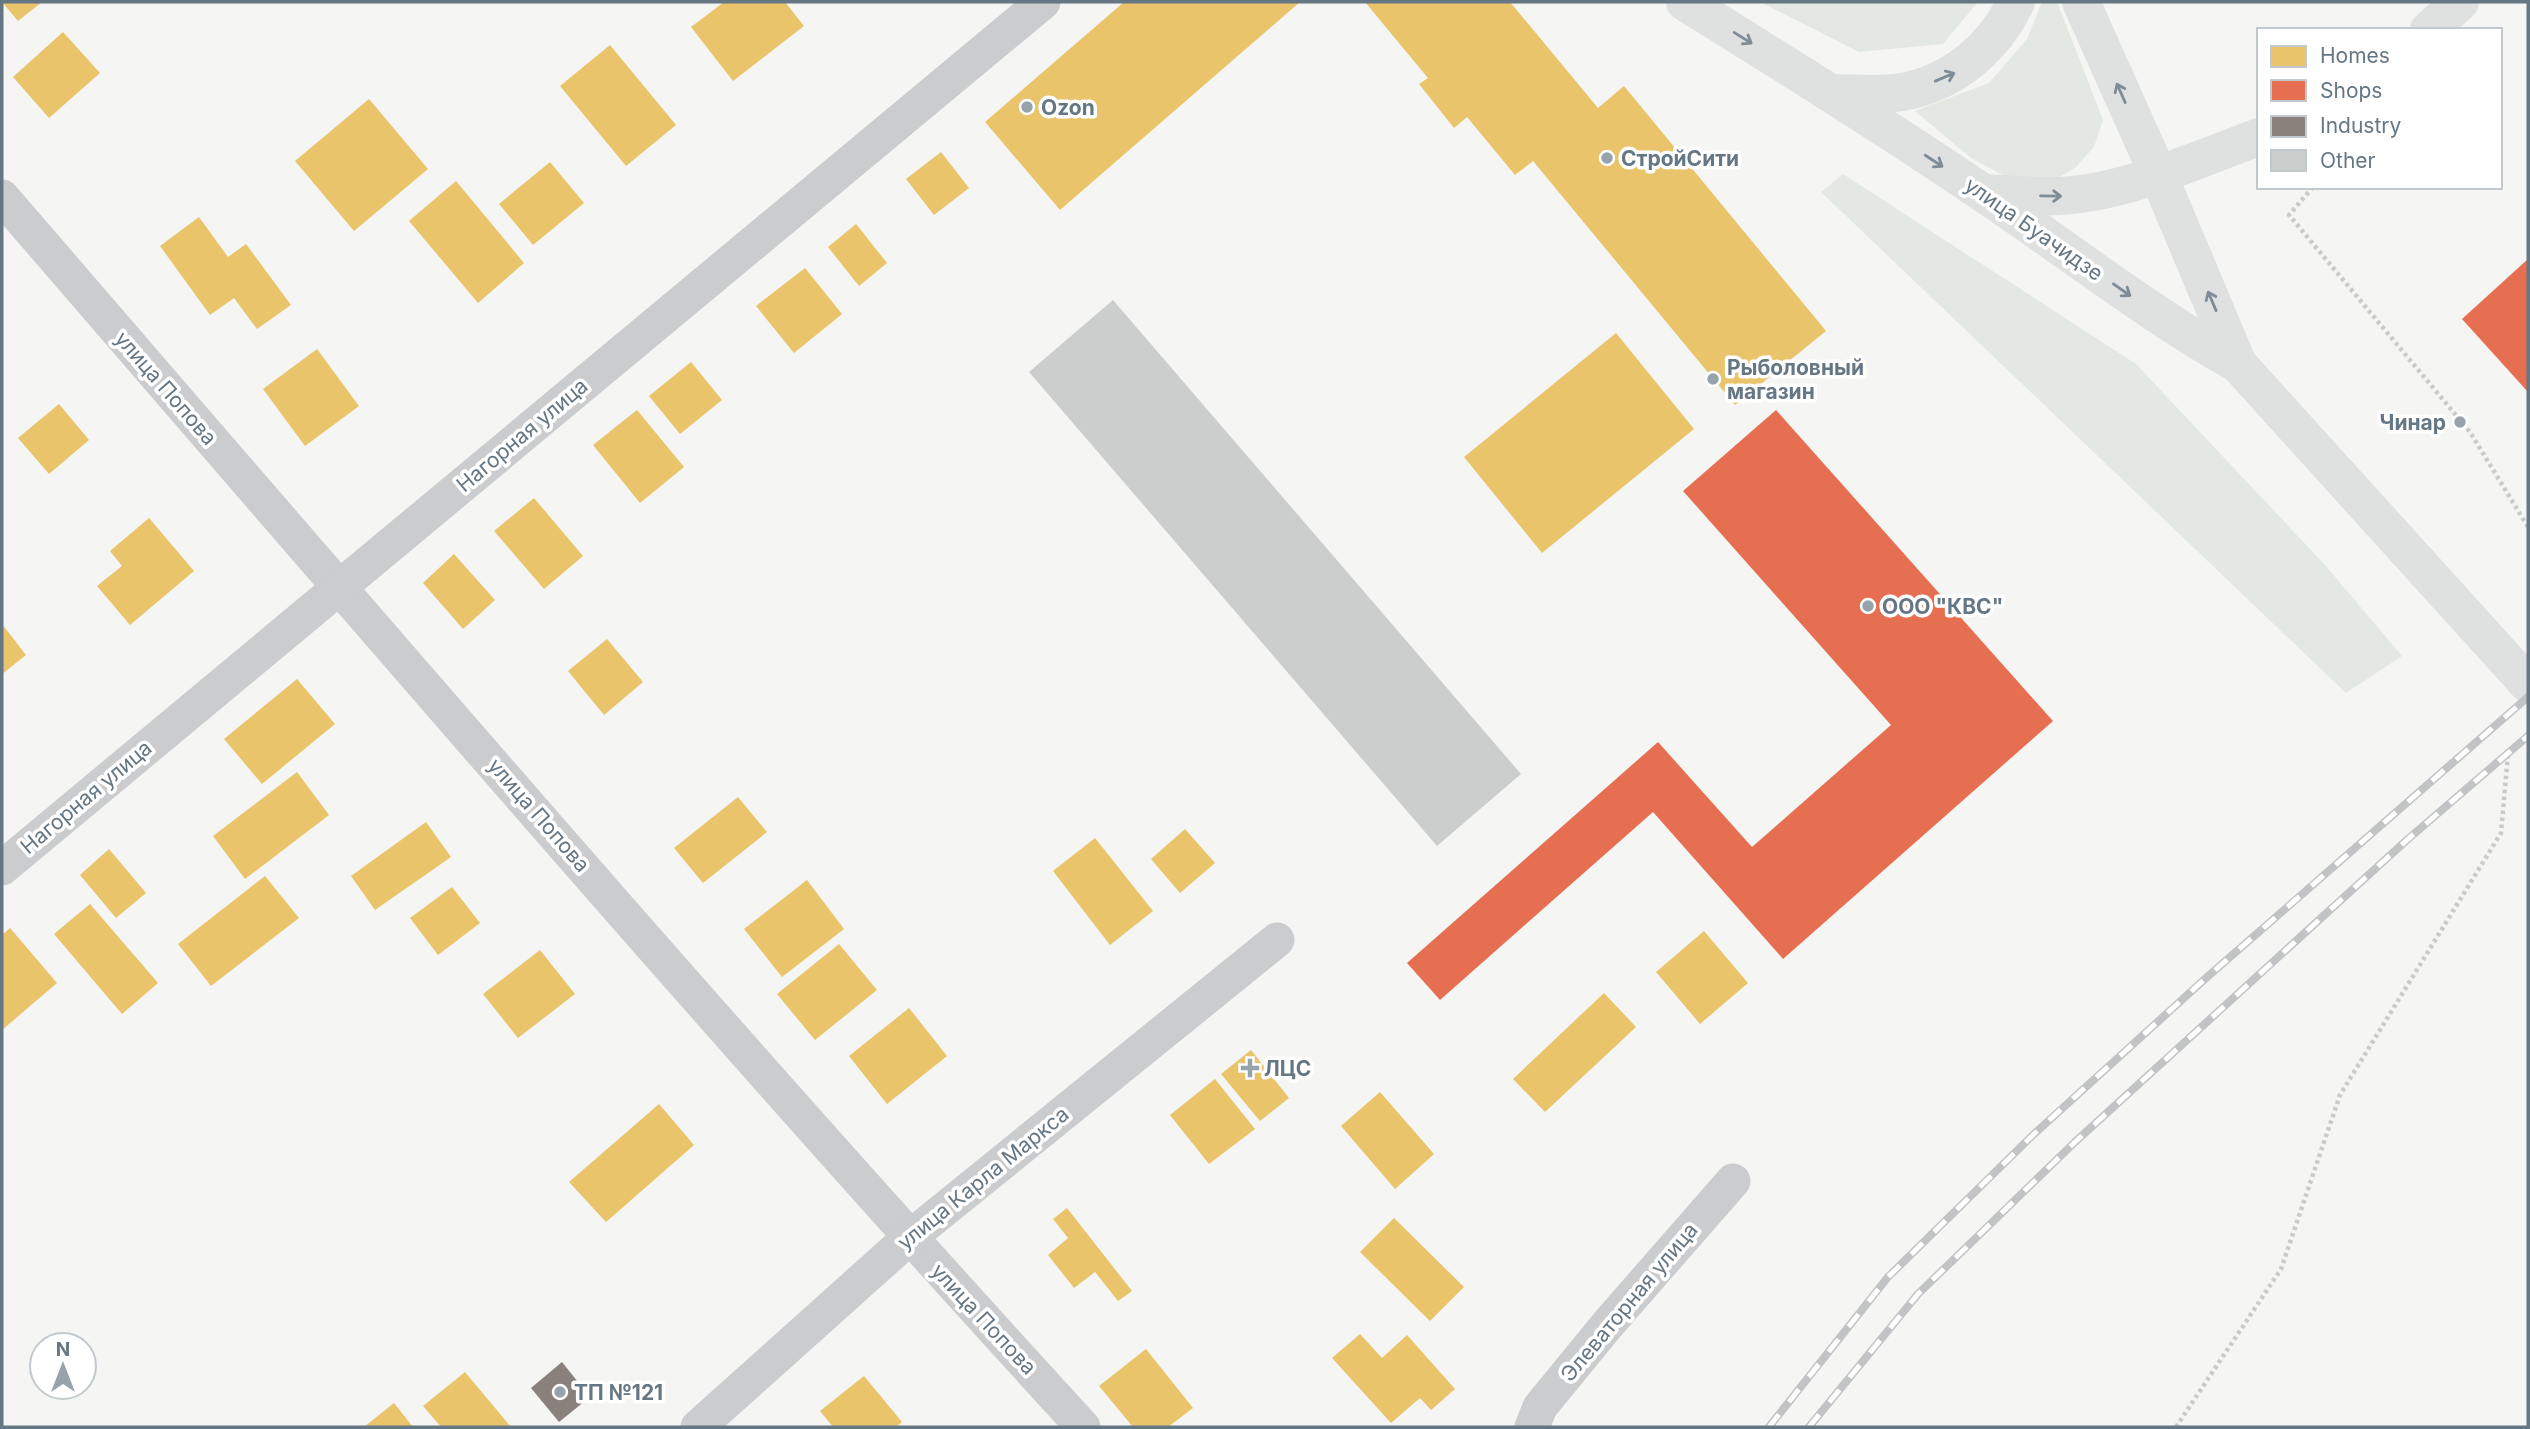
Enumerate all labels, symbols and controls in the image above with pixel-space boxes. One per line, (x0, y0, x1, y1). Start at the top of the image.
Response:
legend (2257, 28, 2502, 189)
one-way arrow (1732, 31, 1752, 45)
text: Homes (2320, 43, 2390, 68)
one-way arrow (1934, 69, 1955, 82)
text: Shops (2320, 78, 2382, 103)
one-way arrow (2114, 82, 2127, 104)
place label: Ozon (1041, 95, 1095, 120)
marker: Ozon (1019, 99, 1035, 115)
text: Industry (2320, 113, 2402, 138)
place label: СтройСити (1621, 146, 1739, 171)
text: Other (2320, 148, 2376, 173)
marker: СтройСити (1599, 150, 1615, 166)
one-way arrow (1924, 153, 1943, 168)
street label: улица Буачидзе (1960, 172, 2108, 286)
one-way arrow (2039, 189, 2062, 202)
one-way arrow (2112, 283, 2131, 297)
one-way arrow (2205, 291, 2218, 312)
street label: улица Попова (110, 326, 222, 450)
place label: Рыболовный магазин (1727, 355, 1864, 404)
marker: Рыболовный магазин (1705, 371, 1721, 387)
street label: Нагорная улица (451, 373, 593, 497)
place label: Чинар (2380, 410, 2446, 435)
marker: Чинар (2452, 414, 2468, 430)
place label: ООО "КВС" (1882, 594, 2003, 619)
marker: ООО "КВС" (1860, 598, 1876, 614)
street label: Нагорная улица (15, 735, 157, 859)
street label: улица Попова (483, 753, 595, 877)
place label: ЛЦС (1264, 1056, 1311, 1081)
marker: ЛЦС (1242, 1060, 1258, 1076)
street label: улица Карла Маркса (893, 1101, 1073, 1255)
street label: Элеваторная улица (1555, 1217, 1703, 1387)
street label: улица Попова (926, 1258, 1042, 1380)
north arrow (28, 1331, 98, 1401)
text: N (56, 1338, 70, 1361)
place label: ТП №121 (574, 1380, 663, 1405)
marker: ТП №121 (552, 1384, 568, 1400)

